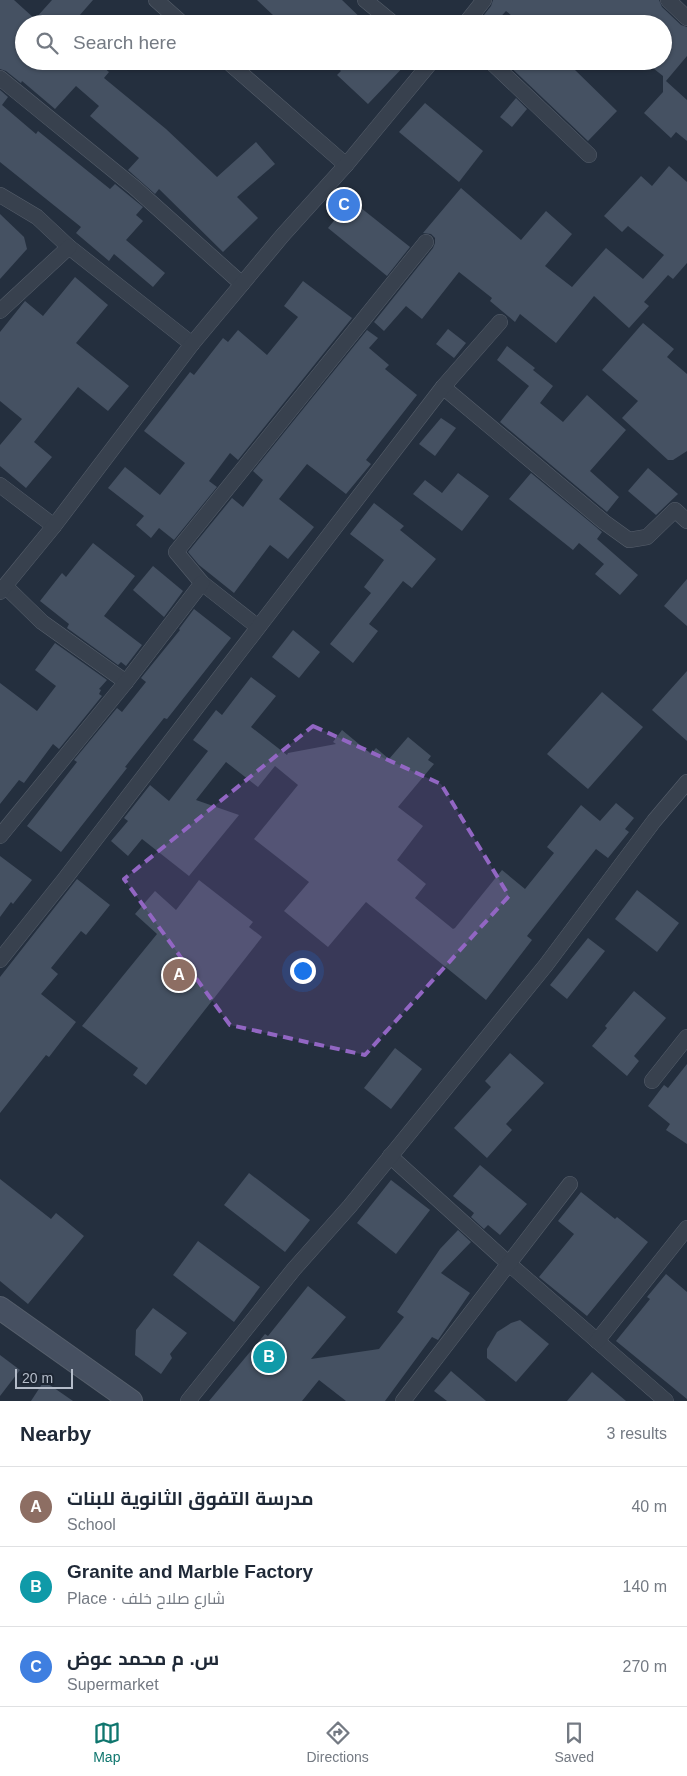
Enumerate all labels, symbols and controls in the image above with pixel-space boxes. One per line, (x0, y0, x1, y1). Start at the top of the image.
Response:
search box (15, 15, 672, 70)
icon: search (33, 29, 61, 57)
text: Search here (73, 32, 177, 53)
pin: C (328, 186, 360, 224)
pin: A (163, 956, 195, 994)
your location (290, 958, 316, 984)
pin: B (253, 1338, 285, 1376)
scale bar (15, 1366, 72, 1389)
text: 20 m (22, 1370, 53, 1386)
text: Nearby (20, 1422, 91, 1445)
text: 3 results (607, 1425, 667, 1442)
text: مدرسة التفوق الثانوية للبنات (67, 1488, 313, 1509)
text: A (30, 1498, 42, 1515)
text: 40 m (631, 1498, 667, 1515)
text: School (67, 1516, 116, 1533)
text: Granite and Marble Factory (67, 1561, 313, 1582)
text: B (30, 1578, 42, 1595)
text: 140 m (623, 1578, 667, 1595)
text: Place · شارع صلاح خلف (67, 1590, 225, 1607)
text: س. م محمد عوض (67, 1648, 219, 1669)
text: C (30, 1658, 42, 1675)
text: 270 m (623, 1658, 667, 1675)
text: Supermarket (67, 1676, 159, 1693)
tab: Map (93, 1719, 121, 1765)
tab: Directions (307, 1719, 369, 1765)
tab: Saved (554, 1719, 594, 1765)

